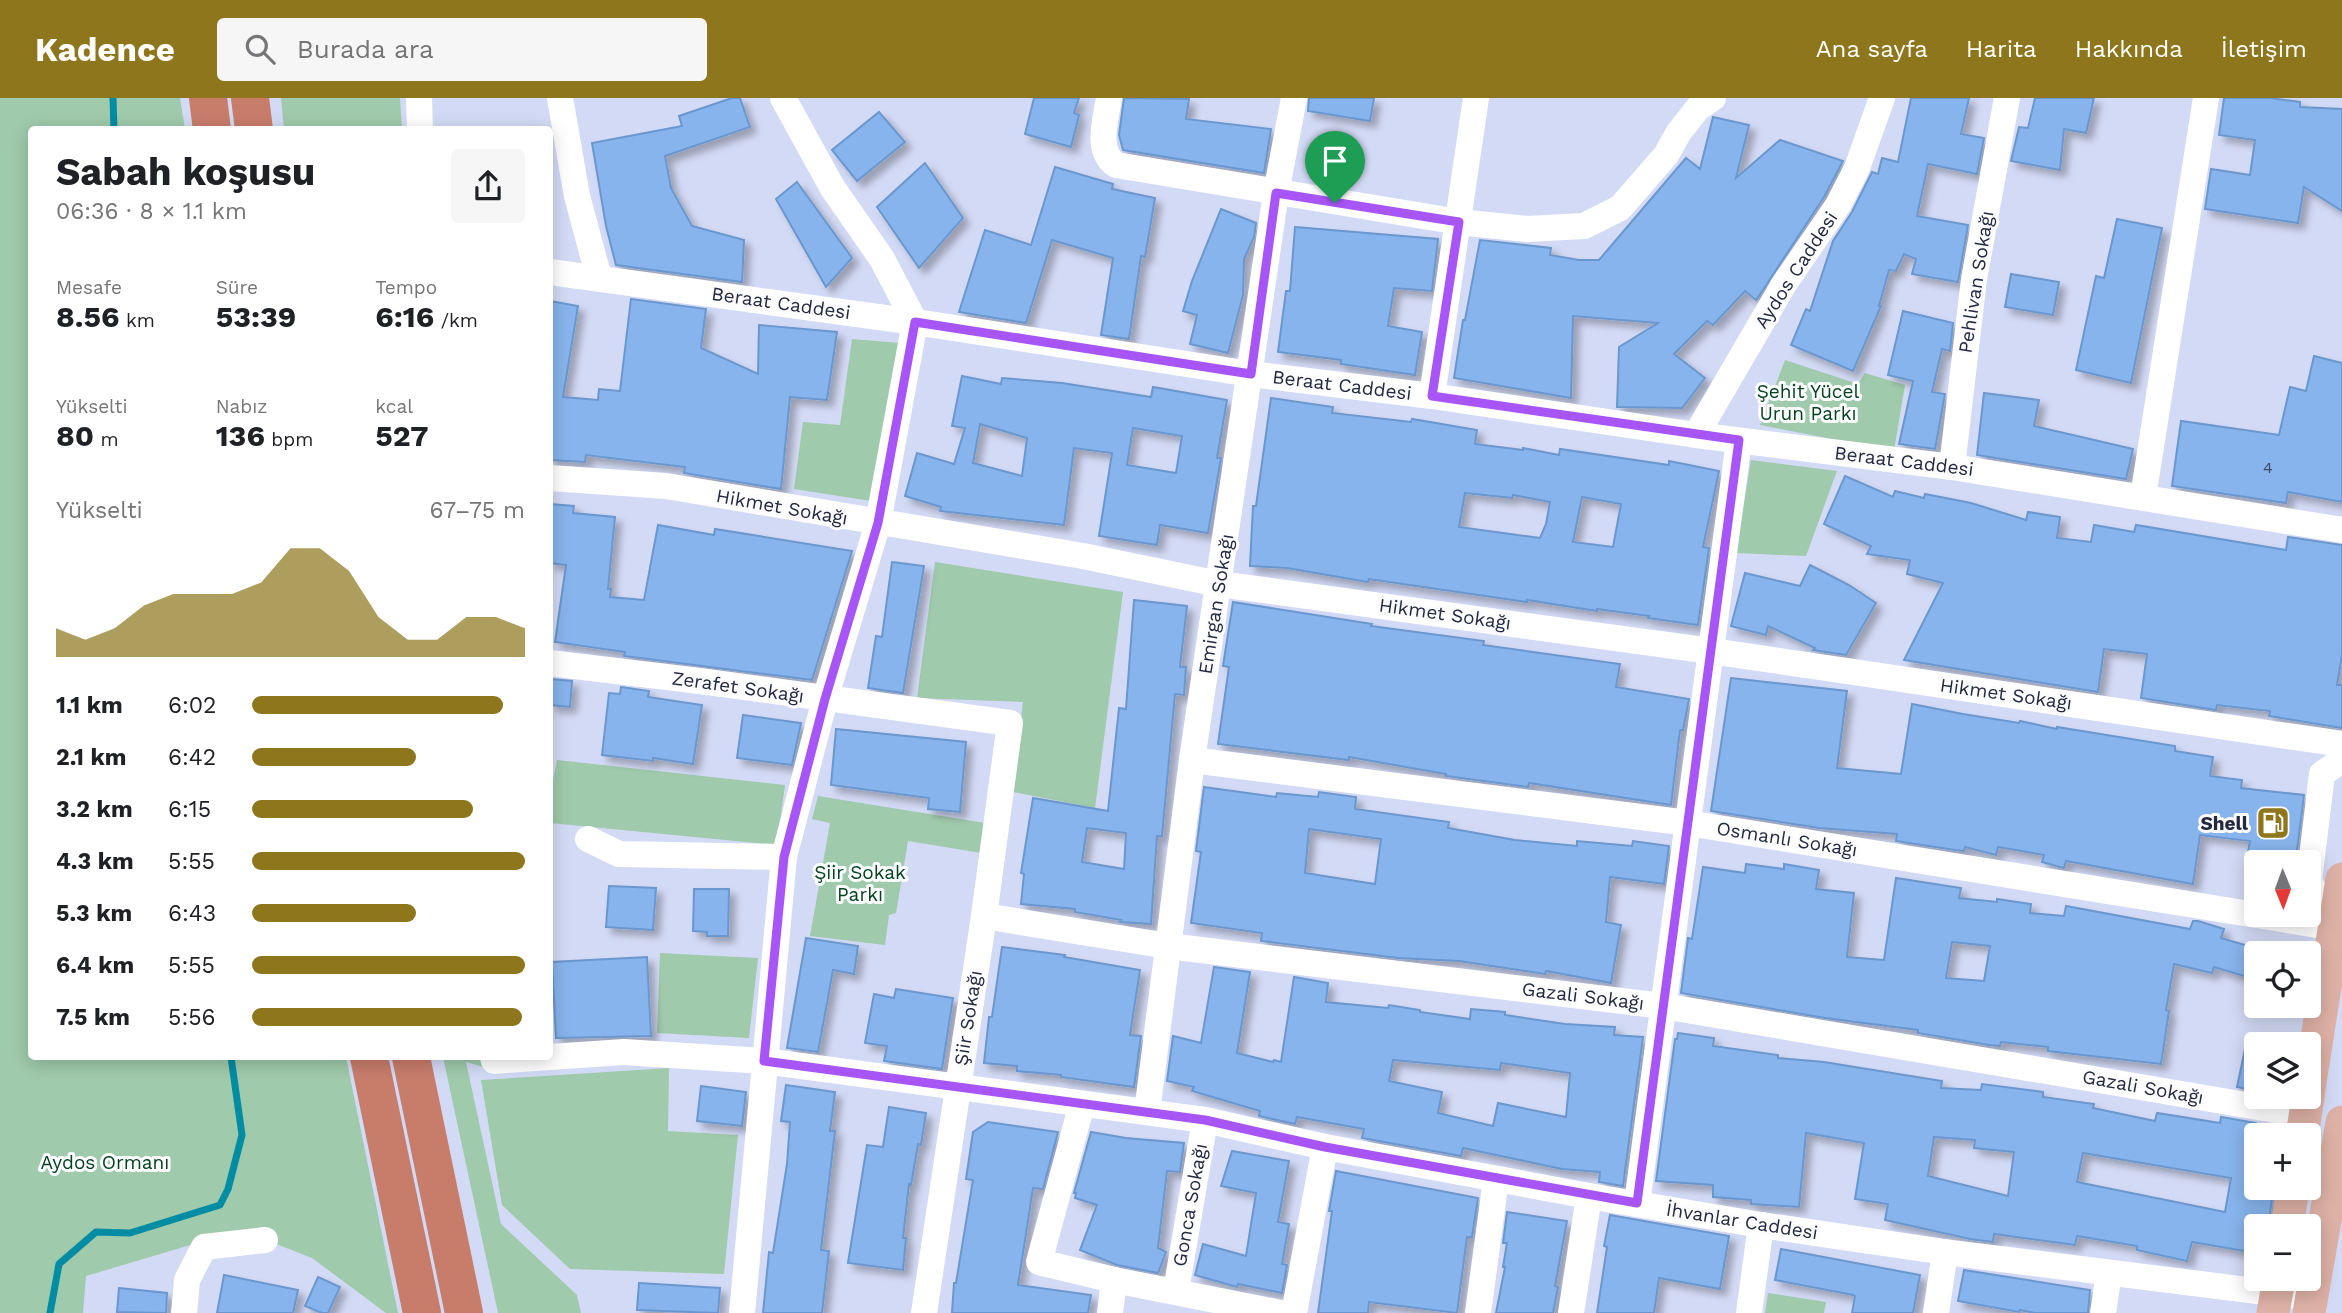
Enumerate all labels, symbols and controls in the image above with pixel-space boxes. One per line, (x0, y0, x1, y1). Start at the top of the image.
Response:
search box (217, 18, 707, 81)
text: Kadence (35, 30, 175, 69)
icon: search (241, 30, 279, 68)
text: Burada ara (297, 34, 434, 64)
text: Ana sayfa (1816, 35, 1928, 63)
text: Harita (1966, 35, 2037, 63)
text: Hakkında (2075, 35, 2183, 63)
text: İletişim (2221, 35, 2307, 63)
pin (1305, 131, 1365, 203)
icon: arrive (1316, 142, 1354, 180)
button: share (451, 149, 525, 223)
text: Sabah koşusu (56, 150, 315, 194)
text: 06:36 · 8 × 1.1 km (56, 198, 247, 225)
street label: Aydos Caddesi (1750, 207, 1842, 333)
street label: Pehlivan Sokağı (1953, 209, 1999, 355)
text: Mesafe (56, 276, 122, 299)
text: Süre (216, 276, 258, 299)
text: Tempo (375, 276, 437, 299)
street label: Beraat Caddesi (710, 282, 852, 324)
text: 8.56 (56, 299, 119, 334)
text: 53:39 (216, 299, 296, 334)
text: 6:16 (375, 299, 434, 334)
text: km (119, 309, 155, 332)
text: /km (434, 309, 478, 332)
street label: Beraat Caddesi (1271, 365, 1413, 405)
park label: Şehit Yücel Urun Parkı (1757, 380, 1859, 425)
text: Yükselti (56, 395, 128, 418)
text: Nabız (216, 395, 267, 418)
text: kcal (375, 395, 413, 418)
text: 80 (56, 418, 94, 453)
text: 136 (216, 418, 265, 453)
text: 527 (375, 418, 428, 453)
text: m (94, 428, 119, 451)
text: bpm (265, 428, 313, 451)
street label: Beraat Caddesi (1833, 441, 1975, 481)
house number: 4 (2263, 458, 2273, 477)
street label: Hikmet Sokağı (714, 484, 850, 530)
text: Yükselti (56, 497, 143, 524)
text: 67–75 m (430, 497, 525, 524)
street label: Emirgan Sokağı (1194, 532, 1238, 676)
street label: Hikmet Sokağı (1378, 593, 1512, 635)
street label: Zerafet Sokağı (671, 666, 805, 708)
street label: Hikmet Sokağı (1939, 673, 2073, 715)
text: 1.1 km (56, 692, 123, 719)
text: 6:02 (168, 692, 217, 719)
text: 2.1 km (56, 744, 127, 771)
text: 6:42 (168, 744, 216, 771)
text: 3.2 km (56, 796, 133, 823)
text: 6:15 (168, 796, 211, 823)
fuel station icon: Shell (2254, 804, 2292, 842)
place label: Shell (2201, 812, 2249, 835)
street label: Osmanlı Sokağı (1715, 817, 1859, 861)
text: 4.3 km (56, 848, 134, 875)
text: 5:55 (168, 848, 215, 875)
north arrow (2244, 850, 2320, 928)
map controls (2244, 850, 2321, 1291)
park label: Şiir Sokak Parkı (814, 861, 906, 906)
text: 5.3 km (56, 900, 132, 927)
text: 6:43 (168, 900, 216, 927)
button: locate (2244, 941, 2321, 1018)
text: 6.4 km (56, 952, 134, 979)
text: 5:55 (168, 952, 215, 979)
street label: Şiir Sokağı (949, 969, 987, 1067)
street label: Gazali Sokağı (1521, 977, 1645, 1015)
text: 7.5 km (56, 1004, 130, 1031)
text: 5:56 (168, 1004, 216, 1031)
button: layers (2244, 1032, 2321, 1109)
street label: Gazali Sokağı (2081, 1065, 2205, 1109)
button: + (2244, 1123, 2321, 1200)
street label: Gonca Sokağı (1168, 1142, 1212, 1268)
park label: Aydos Ormanı (41, 1151, 169, 1174)
street label: İhvanlar Caddesi (1665, 1198, 1819, 1244)
button: − (2244, 1214, 2321, 1291)

